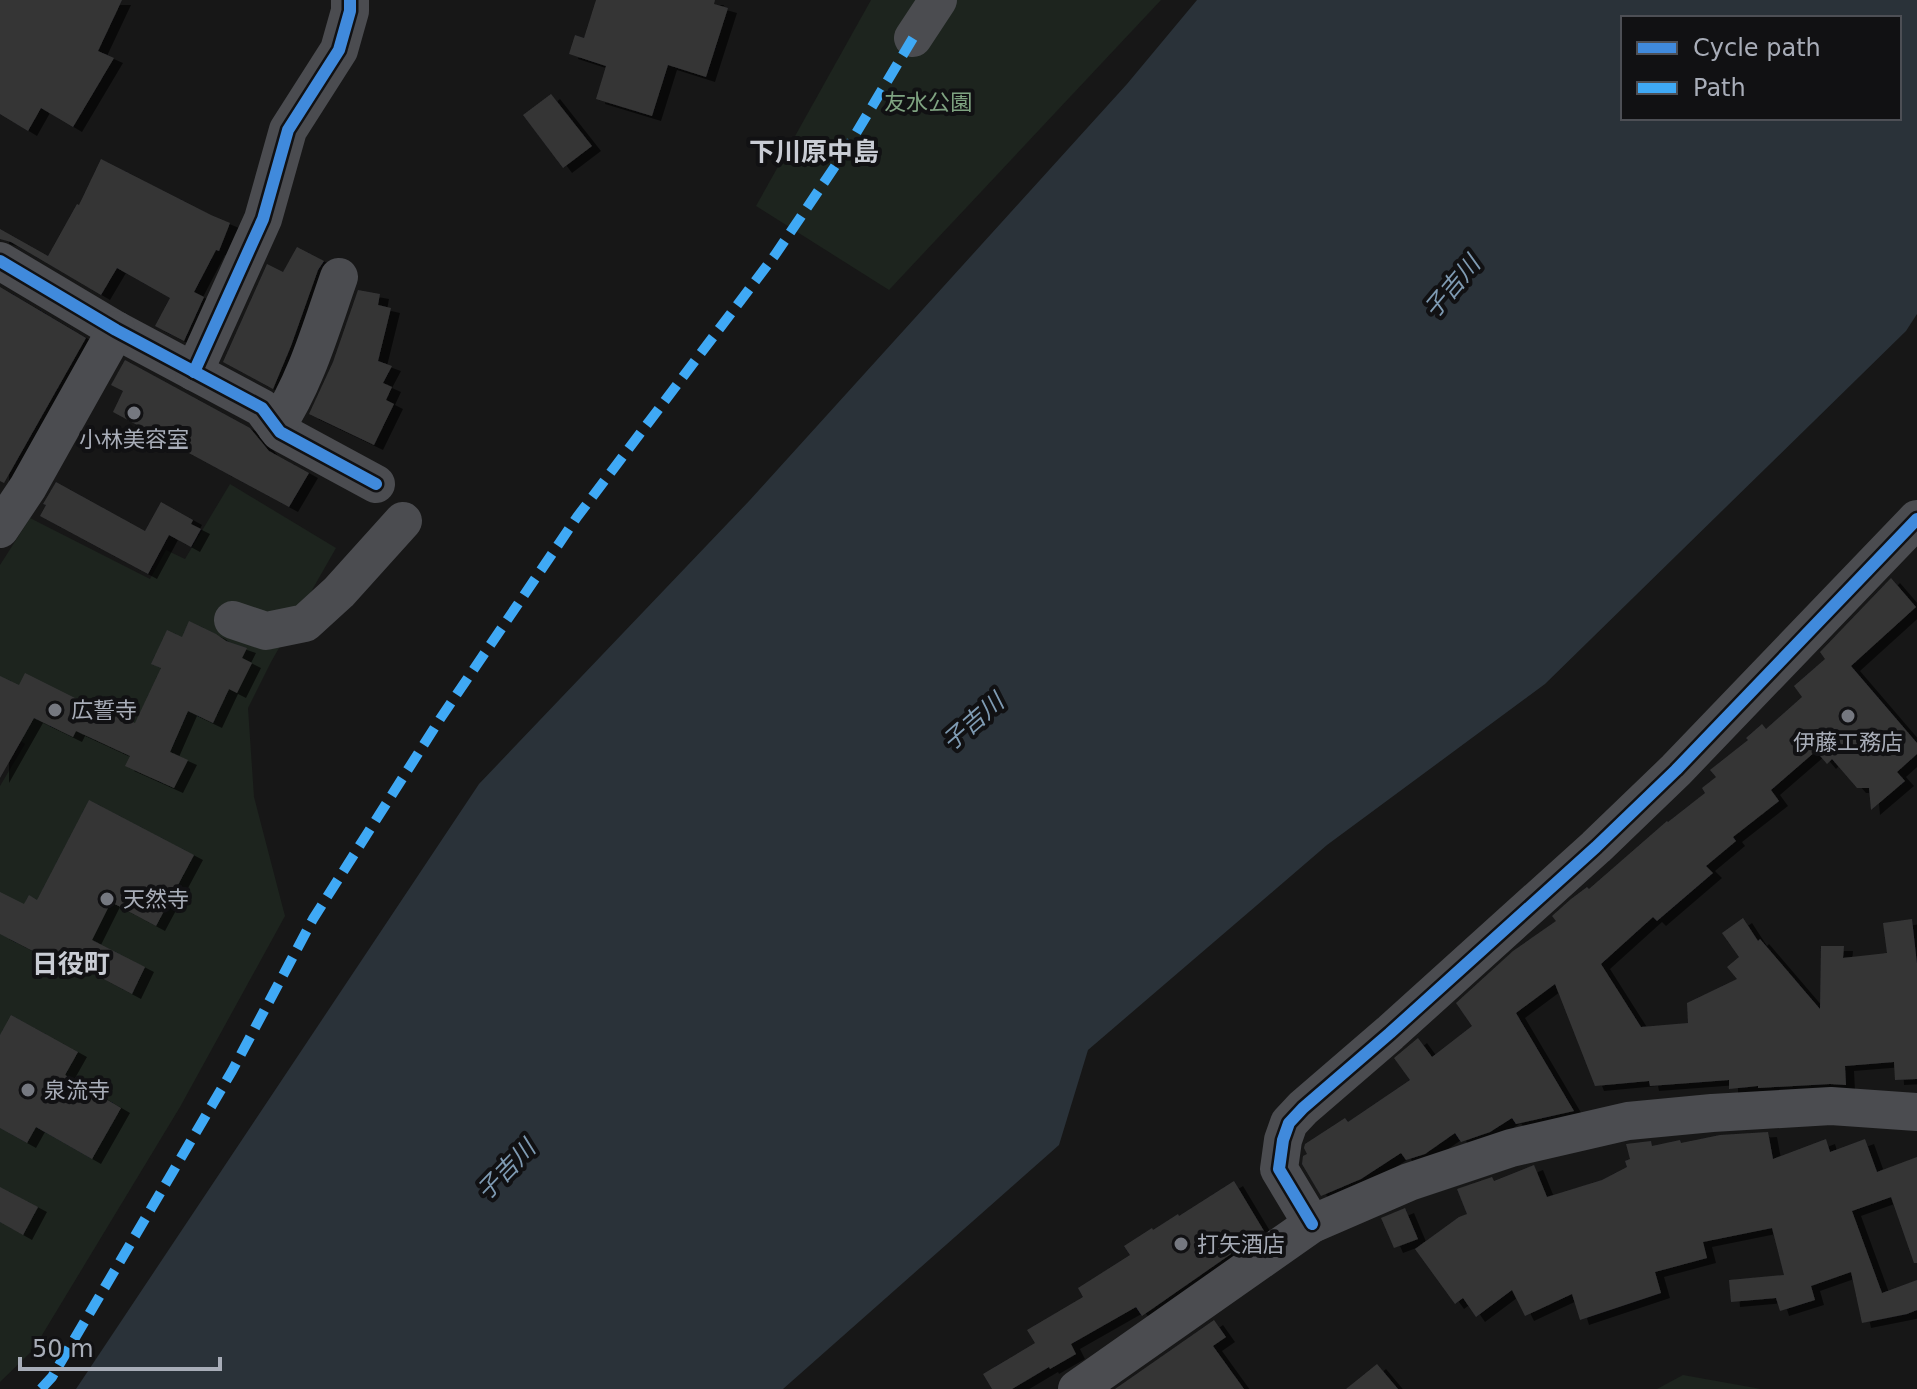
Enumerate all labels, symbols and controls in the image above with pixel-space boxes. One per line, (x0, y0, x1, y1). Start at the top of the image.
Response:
legend (1621, 16, 1901, 120)
text: Cycle path (1693, 34, 1821, 62)
text: Path (1693, 74, 1746, 102)
park label: 友水公園 (884, 90, 972, 115)
district label: 下川原中島 (749, 137, 879, 167)
water label: 子吉川 (1418, 248, 1488, 324)
marker: 小林美容室 (125, 404, 143, 422)
place label: 小林美容室 (79, 427, 189, 452)
water label: 子吉川 (937, 686, 1012, 756)
place label: 広誓寺 (71, 698, 137, 723)
marker: 広誓寺 (46, 701, 64, 719)
marker: 伊藤工務店 (1839, 707, 1857, 725)
place label: 伊藤工務店 (1793, 730, 1903, 755)
place label: 天然寺 (123, 887, 189, 912)
marker: 天然寺 (98, 890, 116, 908)
district label: 日役町 (32, 949, 110, 979)
place label: 泉流寺 (44, 1078, 110, 1103)
marker: 泉流寺 (19, 1081, 37, 1099)
water label: 子吉川 (471, 1132, 543, 1206)
place label: 打矢酒店 (1197, 1232, 1285, 1257)
marker: 打矢酒店 (1172, 1235, 1190, 1253)
scale bar (20, 1321, 220, 1371)
text: 50 m (32, 1335, 94, 1363)

